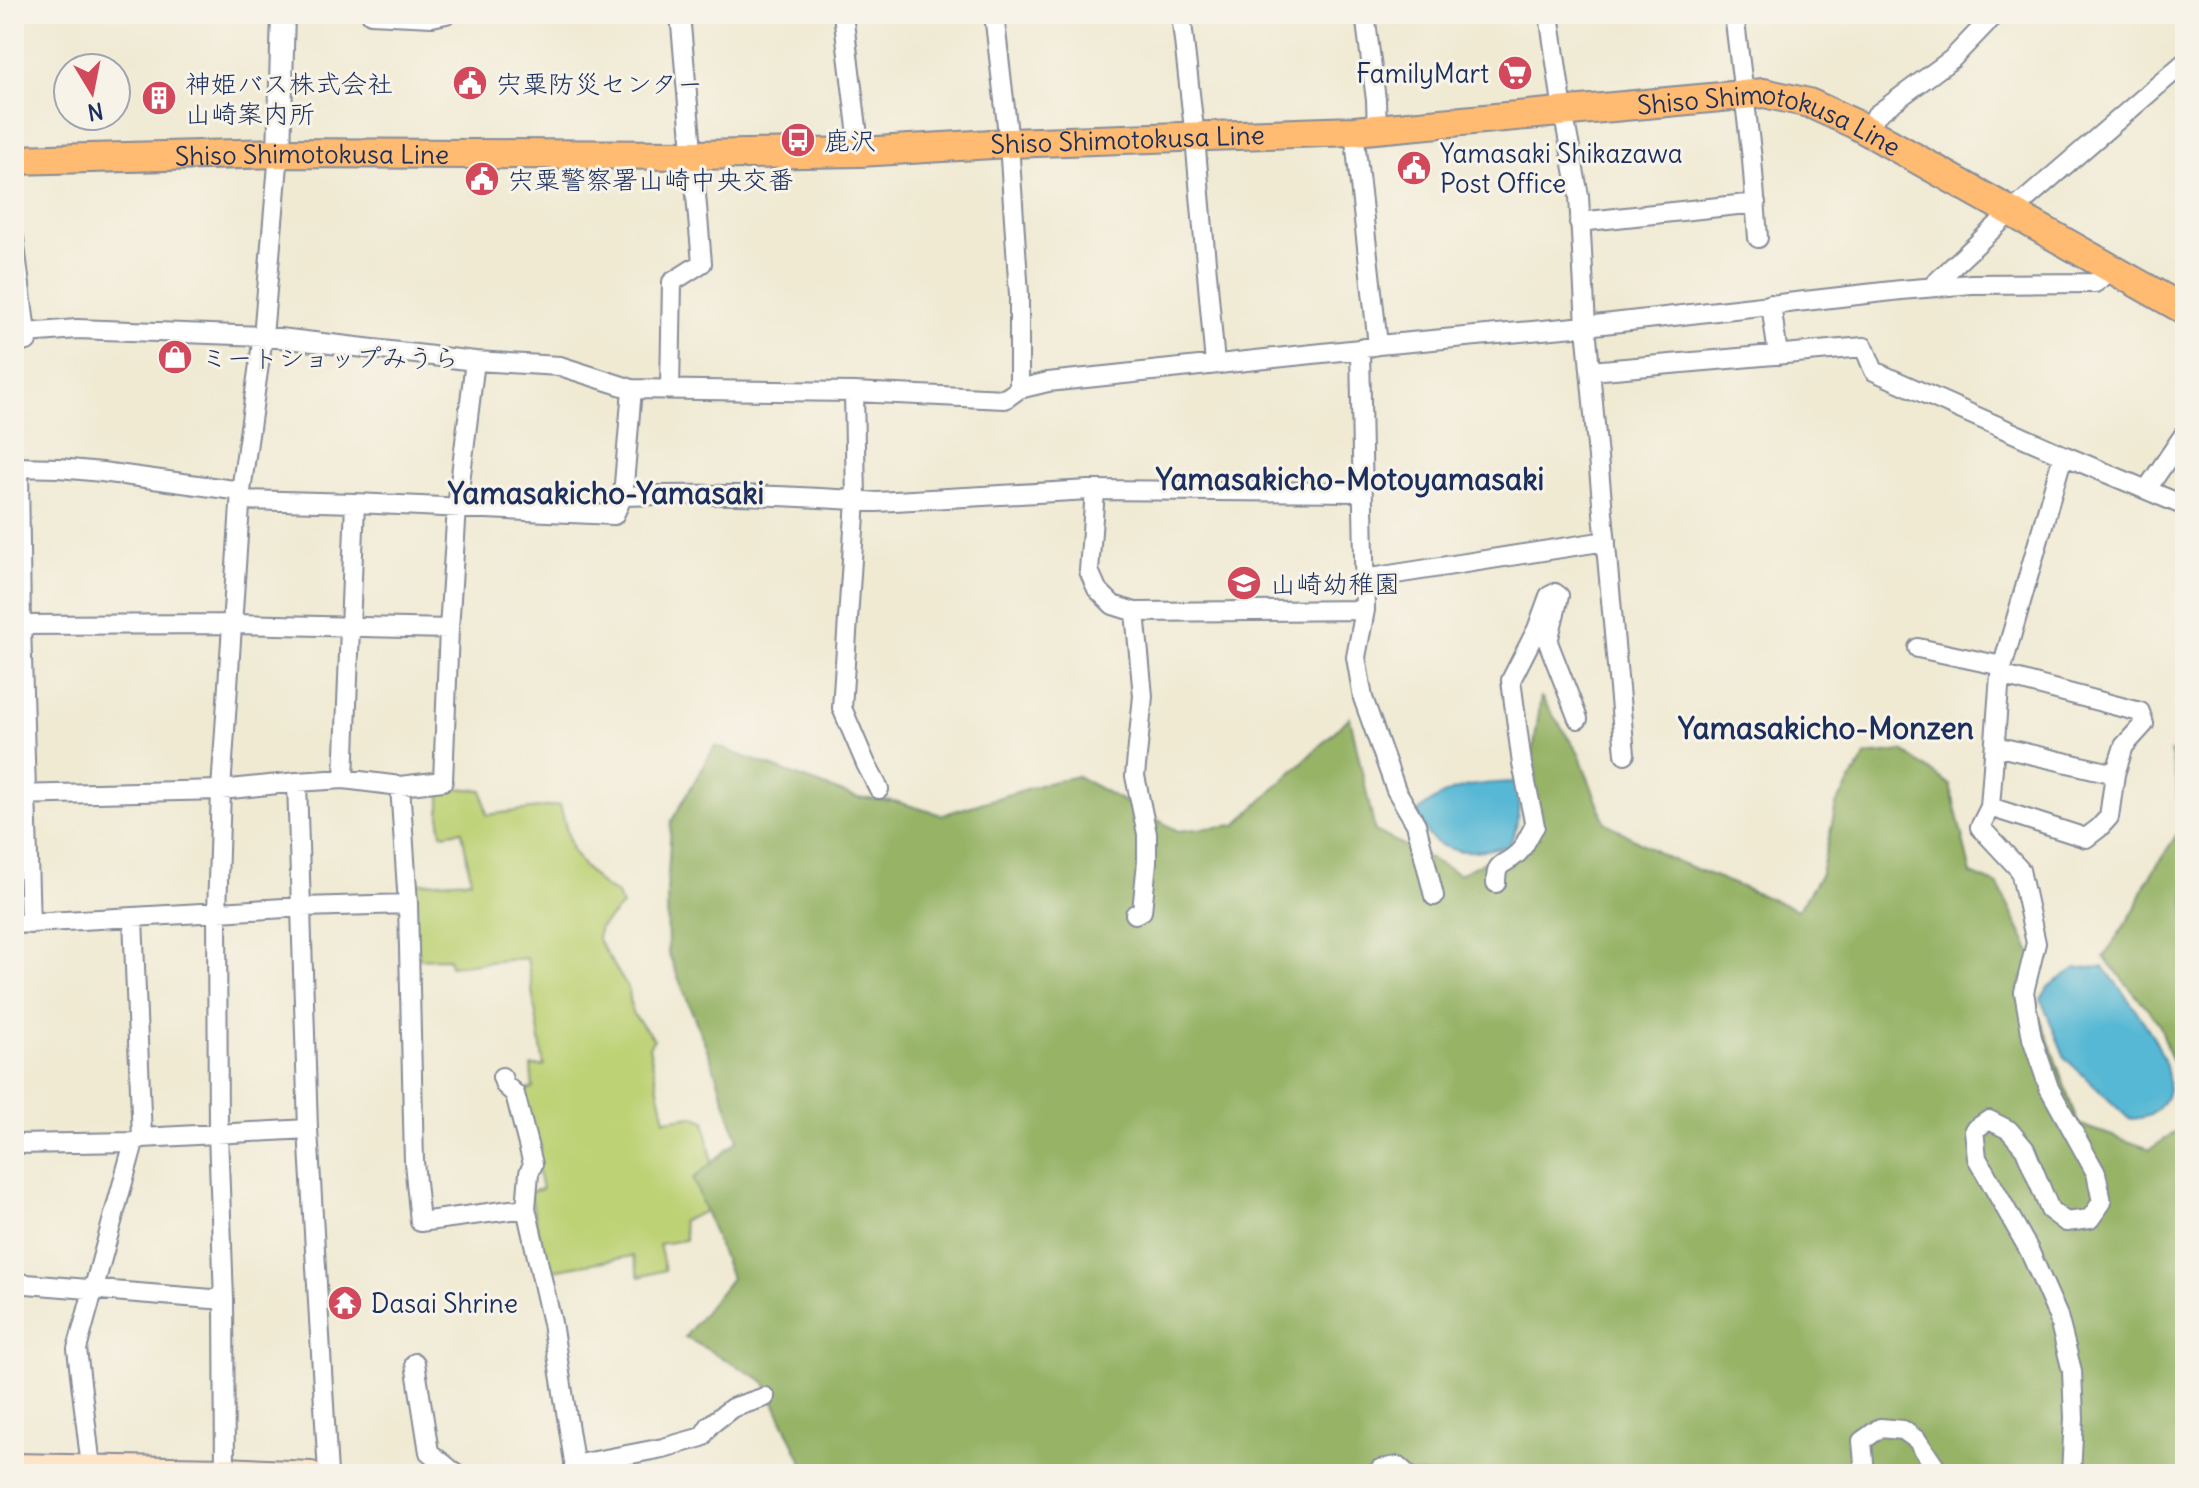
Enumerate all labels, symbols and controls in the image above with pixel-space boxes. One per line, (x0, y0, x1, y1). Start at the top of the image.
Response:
north arrow (52, 52, 132, 132)
supermarket icon: FamilyMart (1496, 54, 1534, 92)
place label: FamilyMart (1356, 57, 1489, 90)
public building icon: 宍粟防災センター (451, 64, 489, 102)
place label: 神姫バス株式会社 山崎案内所 (185, 67, 393, 130)
place label: 宍粟防災センター (496, 67, 703, 100)
street label: Shiso Shimotokusa Line (1635, 77, 1907, 163)
building icon: 神姫バス株式会社 山崎案内所 (140, 79, 178, 117)
text: N (86, 97, 105, 127)
street label: Shiso Shimotokusa Line (989, 118, 1265, 161)
bus stop icon: 鹿沢 (779, 121, 817, 159)
place label: 鹿沢 (824, 124, 876, 157)
street label: Shiso Shimotokusa Line (174, 136, 449, 172)
place label: Yamasaki Shikazawa Post Office (1440, 137, 1683, 200)
public building icon: Yamasaki Shikazawa Post Office (1395, 149, 1433, 187)
public building icon: 宍粟警察署山崎中央交番 (463, 160, 501, 198)
place label: 宍粟警察署山崎中央交番 (508, 163, 794, 196)
shop icon: ミートショップみうら (156, 338, 194, 376)
place label: ミートショップみうら (201, 341, 459, 374)
district label: Yamasakicho-Motoyamasaki (1155, 460, 1544, 498)
district label: Yamasakicho-Yamasaki (447, 474, 764, 512)
school or university icon: 山崎幼稚園 (1225, 564, 1263, 602)
place label: 山崎幼稚園 (1270, 567, 1400, 600)
district label: Yamasakicho-Monzen (1677, 709, 1974, 747)
temple icon: Dasai Shrine (326, 1284, 364, 1322)
place label: Dasai Shrine (371, 1287, 518, 1320)

